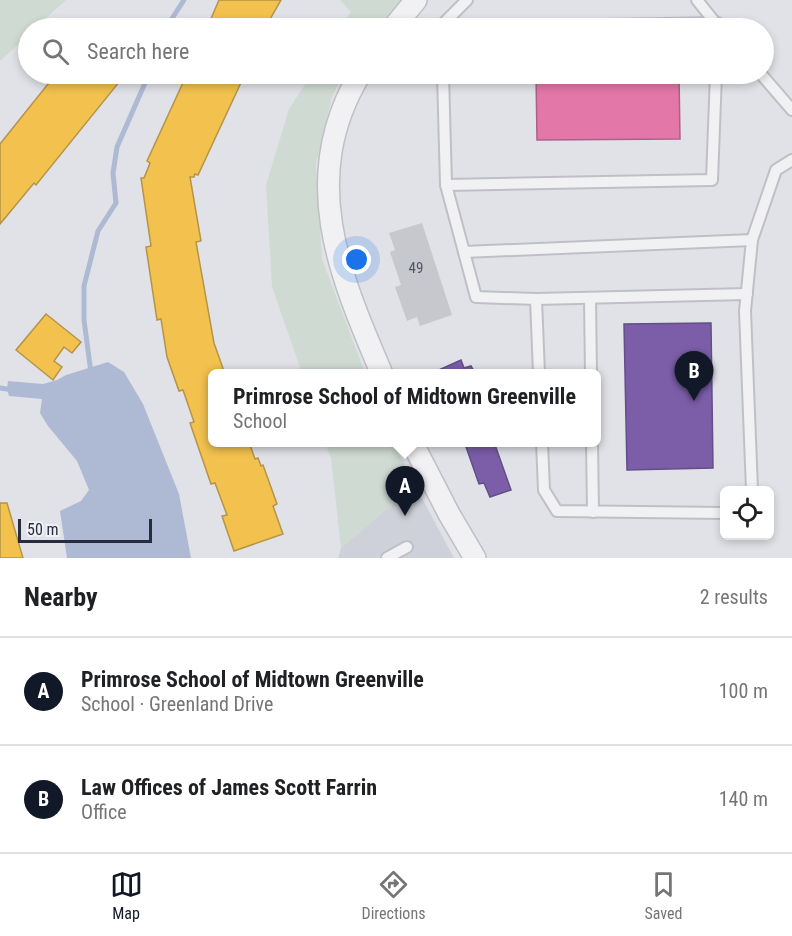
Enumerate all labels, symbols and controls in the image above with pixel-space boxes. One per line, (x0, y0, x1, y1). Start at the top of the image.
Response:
search box (18, 18, 774, 84)
icon: search (39, 35, 72, 68)
text: Search here (87, 39, 189, 64)
your location (342, 245, 371, 274)
house number: 49 (409, 259, 423, 277)
pin: B (674, 352, 714, 401)
popup (208, 369, 601, 447)
text: Primrose School of Midtown Greenville (233, 384, 576, 409)
text: School (233, 409, 287, 433)
pin: A (386, 466, 424, 516)
map controls (720, 486, 774, 540)
button: locate (720, 486, 774, 540)
scale bar (18, 516, 152, 544)
text: 50 m (27, 520, 59, 539)
text: Nearby (24, 582, 98, 612)
text: 2 results (700, 585, 768, 609)
text: Primrose School of Midtown Greenville (81, 667, 424, 692)
text: A (38, 679, 49, 703)
text: 100 m (719, 679, 768, 703)
text: School · Greenland Drive (81, 692, 273, 716)
text: Law Offices of James Scott Farrin (81, 775, 377, 800)
text: B (38, 787, 49, 811)
text: 140 m (719, 787, 768, 811)
text: Office (81, 800, 127, 824)
tab: Map (110, 868, 143, 923)
tab: Directions (362, 868, 425, 923)
tab: Saved (644, 868, 682, 923)

